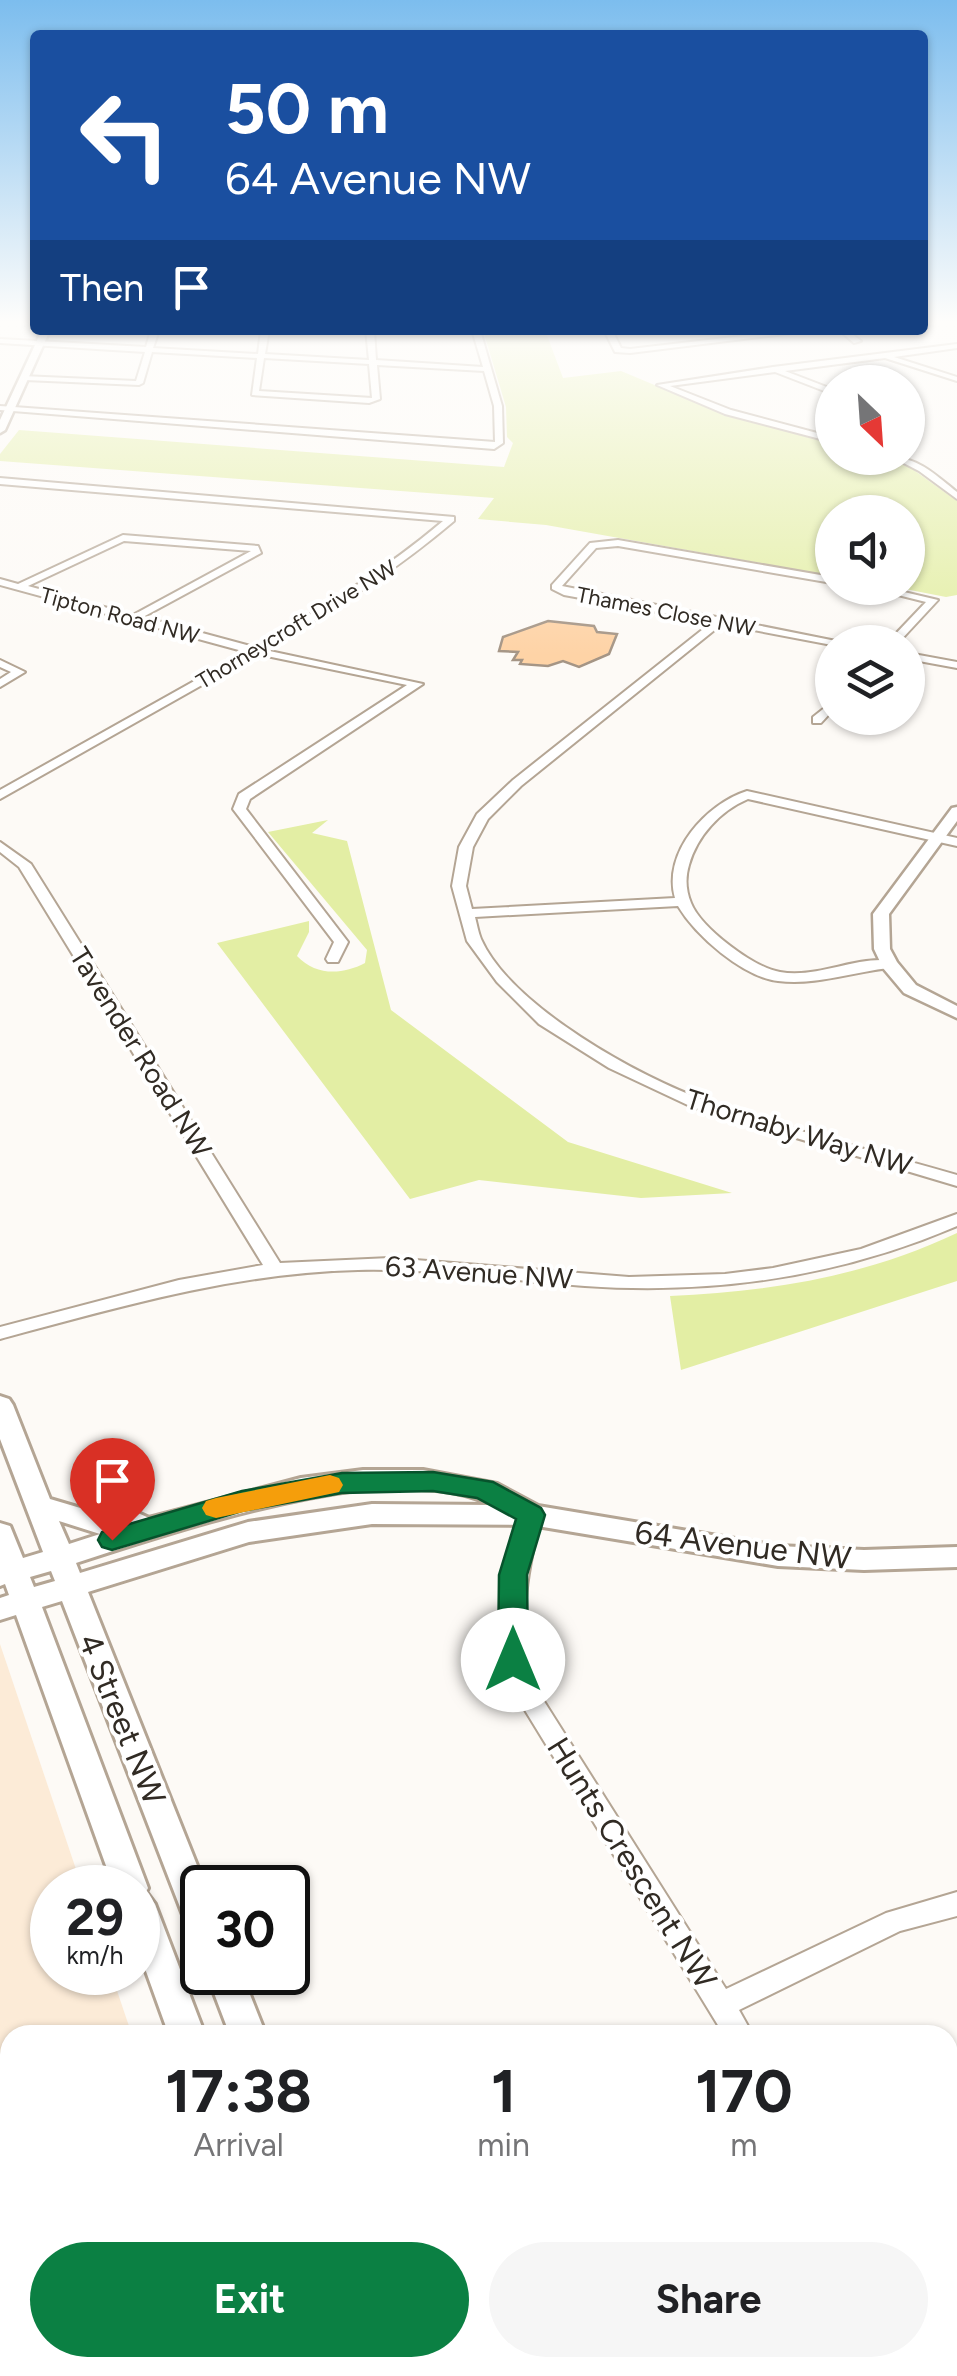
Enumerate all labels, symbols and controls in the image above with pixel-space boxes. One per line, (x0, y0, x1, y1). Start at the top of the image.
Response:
text: 50 m (225, 66, 389, 151)
icon: left (60, 70, 190, 200)
text: 64 Avenue NW (225, 151, 531, 205)
icon: arrive (164, 260, 219, 315)
text: Then (60, 265, 144, 311)
north arrow (815, 365, 925, 475)
map controls (815, 365, 925, 735)
button: sound (815, 495, 925, 605)
street label: Thorneycroft Drive NW (191, 554, 401, 695)
street label: Tipton Road NW (38, 581, 202, 650)
street label: Thames Close NW (574, 581, 758, 642)
button: layers (815, 625, 925, 735)
street label: Tavender Road NW (63, 941, 219, 1163)
street label: Thornaby Way NW (682, 1081, 916, 1183)
street label: 63 Avenue NW (384, 1248, 574, 1296)
pin (70, 1438, 155, 1541)
icon: arrive (85, 1453, 140, 1508)
street label: 64 Avenue NW (633, 1513, 854, 1577)
position arrow (461, 1608, 565, 1712)
street label: 4 Street NW (71, 1628, 174, 1810)
street label: Hunts Crescent NW (539, 1730, 725, 1996)
speed limit sign: 30 (180, 1865, 310, 1995)
text: 29 (66, 1887, 124, 1948)
text: km/h (66, 1940, 124, 1970)
text: 17:38 (165, 2055, 312, 2127)
text: 1 (491, 2055, 516, 2127)
text: 170 (695, 2055, 793, 2127)
text: Arrival (194, 2126, 284, 2164)
text: min (477, 2126, 530, 2164)
text: m (730, 2126, 758, 2164)
button: Exit (30, 2242, 469, 2357)
button: Share (489, 2242, 928, 2357)

